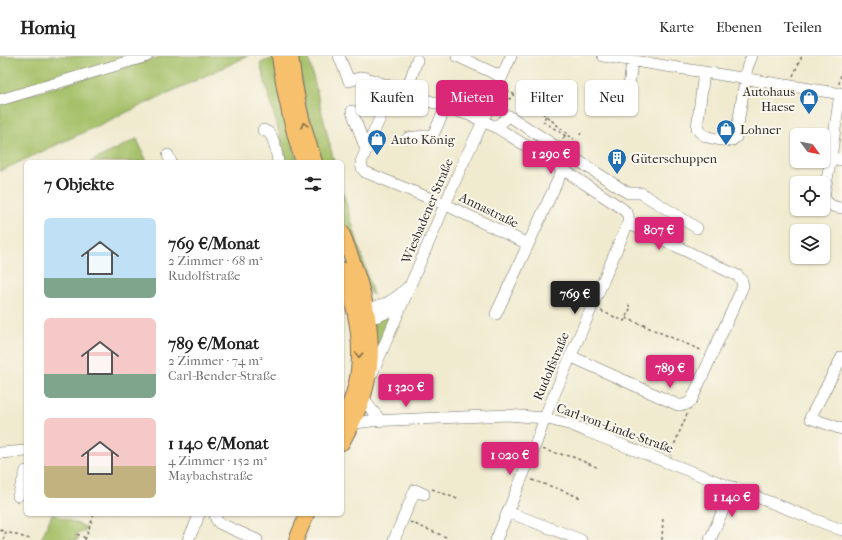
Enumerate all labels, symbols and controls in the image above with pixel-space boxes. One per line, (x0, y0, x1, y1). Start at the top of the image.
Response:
text: Homiq (20, 17, 75, 39)
text: Karte (659, 19, 694, 36)
text: Ebenen (716, 19, 762, 36)
text: Teilen (784, 19, 822, 36)
chip: Kaufen (356, 80, 428, 116)
chip: Mieten (436, 80, 508, 116)
chip: Filter (516, 80, 577, 116)
chip: Neu (585, 80, 638, 116)
place label: Autohaus Haese (742, 84, 796, 114)
shop icon: Autohaus Haese (798, 87, 820, 115)
shop icon: Lohner (715, 118, 737, 146)
one-way arrow (300, 121, 309, 128)
place label: Lohner (740, 122, 782, 137)
shop icon: Auto König (366, 128, 388, 156)
north arrow (790, 128, 830, 168)
map controls (790, 128, 830, 264)
place label: Auto König (390, 132, 456, 147)
pin: 1 290 € (514, 141, 588, 175)
text: 1 290 € (532, 146, 570, 161)
building icon: Güterschuppen (606, 147, 628, 175)
place label: Güterschuppen (631, 151, 718, 166)
street label: Wiesbadener Straße (398, 156, 456, 267)
icon: filters (302, 173, 324, 195)
text: 7 Objekte (44, 174, 114, 194)
button: locate (790, 176, 830, 216)
street label: Annastraße (456, 189, 522, 231)
pin: 807 € (631, 217, 687, 251)
text: 807 € (644, 222, 674, 237)
button: layers (790, 224, 830, 264)
text: 769 €/Monat (168, 233, 260, 253)
icon: home (76, 234, 124, 282)
text: 2 Zimmer · 68 m² (168, 253, 263, 268)
text: Rudolfstraße (168, 268, 241, 283)
pin: 769 € (547, 281, 603, 315)
text: 769 € (560, 286, 590, 301)
street label: Rudolfstraße (530, 329, 572, 402)
text: 789 €/Monat (168, 333, 259, 353)
icon: home (76, 334, 124, 382)
one-way arrow (354, 352, 363, 358)
text: 2 Zimmer · 74 m² (168, 353, 263, 368)
pin: 789 € (642, 355, 698, 389)
text: 789 € (655, 360, 685, 375)
text: Carl-Bender-Straße (168, 368, 276, 383)
pin: 1 320 € (369, 374, 443, 408)
text: 1 320 € (387, 379, 425, 394)
street label: Carl-von-Linde-Straße (554, 400, 676, 456)
text: 1 140 €/Monat (168, 433, 269, 453)
icon: home (76, 434, 124, 482)
pin: 1 020 € (473, 442, 547, 476)
text: 1 020 € (491, 447, 529, 462)
text: 4 Zimmer · 152 m² (168, 453, 267, 468)
text: Maybachstraße (168, 468, 253, 483)
pin: 1 140 € (695, 484, 769, 518)
text: 1 140 € (713, 489, 751, 504)

